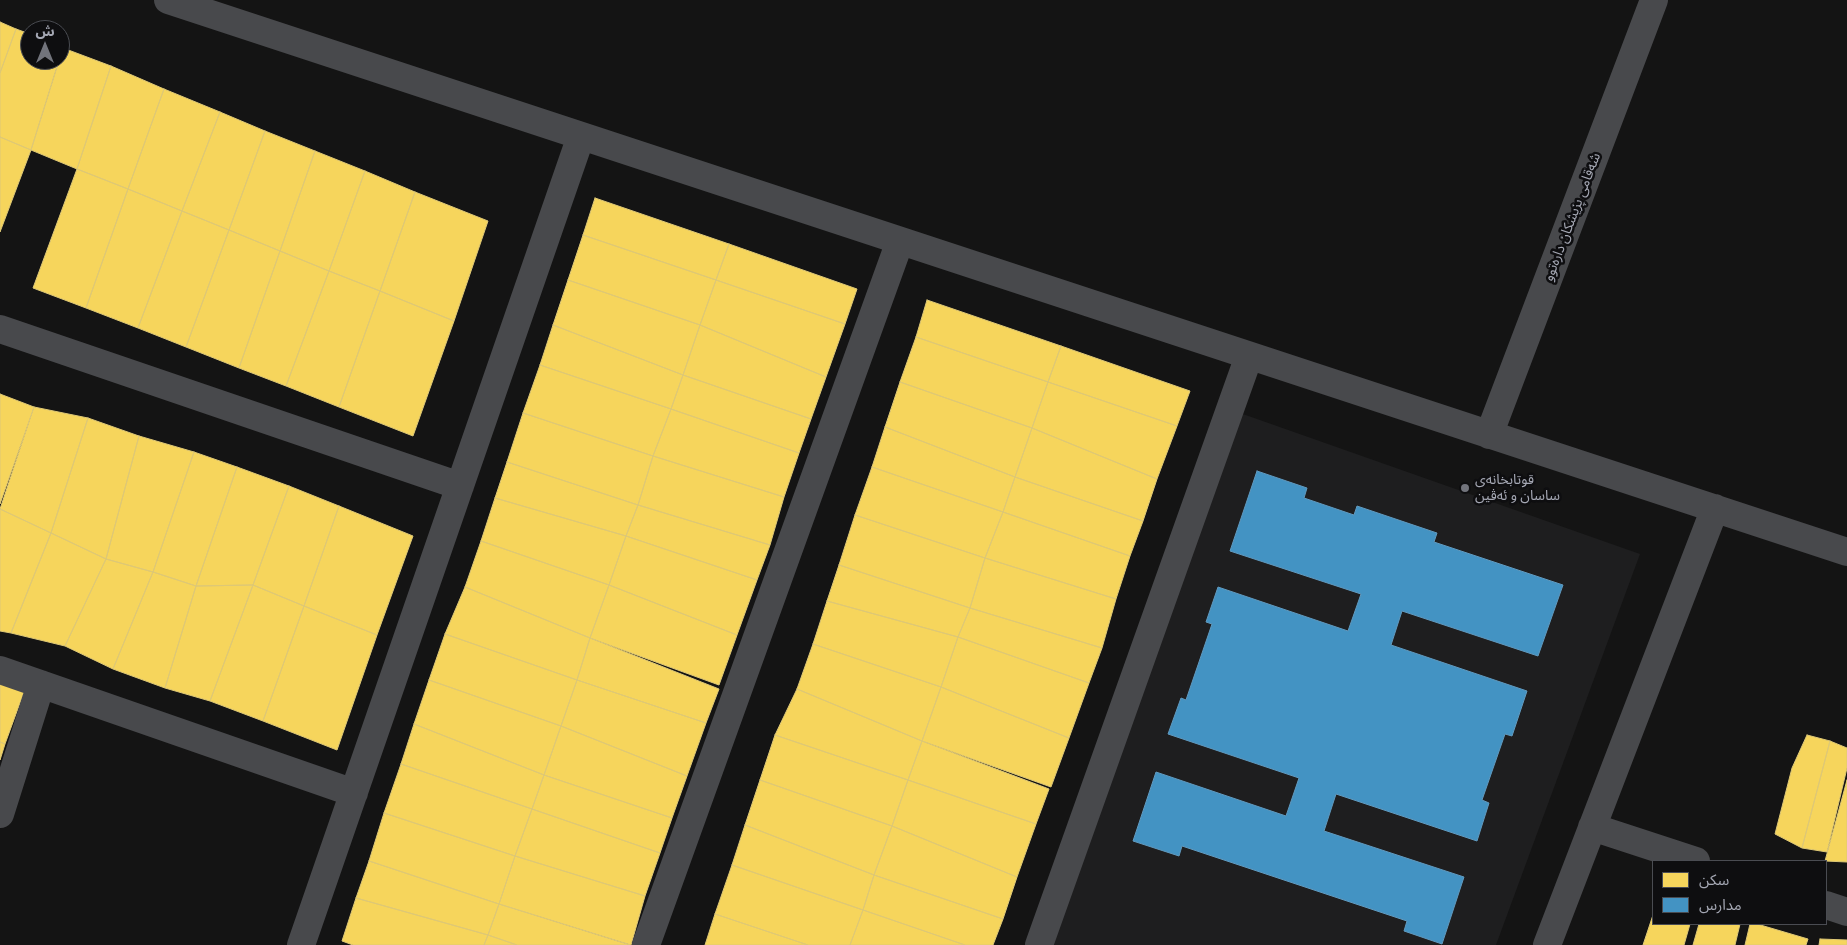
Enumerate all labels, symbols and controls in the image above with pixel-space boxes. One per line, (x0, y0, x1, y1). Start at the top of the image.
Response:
north arrow (20, 20, 70, 70)
text: ش (35, 23, 55, 39)
street label: شەقامی پزیشکان دارەتوو (1540, 150, 1604, 284)
place label: قوتابخانەی ساسان و ئەڤین (1475, 472, 1560, 504)
marker: قوتابخانەی ساسان و ئەڤین (1459, 482, 1471, 494)
legend (1652, 860, 1827, 925)
text: سكن (1699, 871, 1729, 888)
text: مدارس (1699, 896, 1742, 913)

